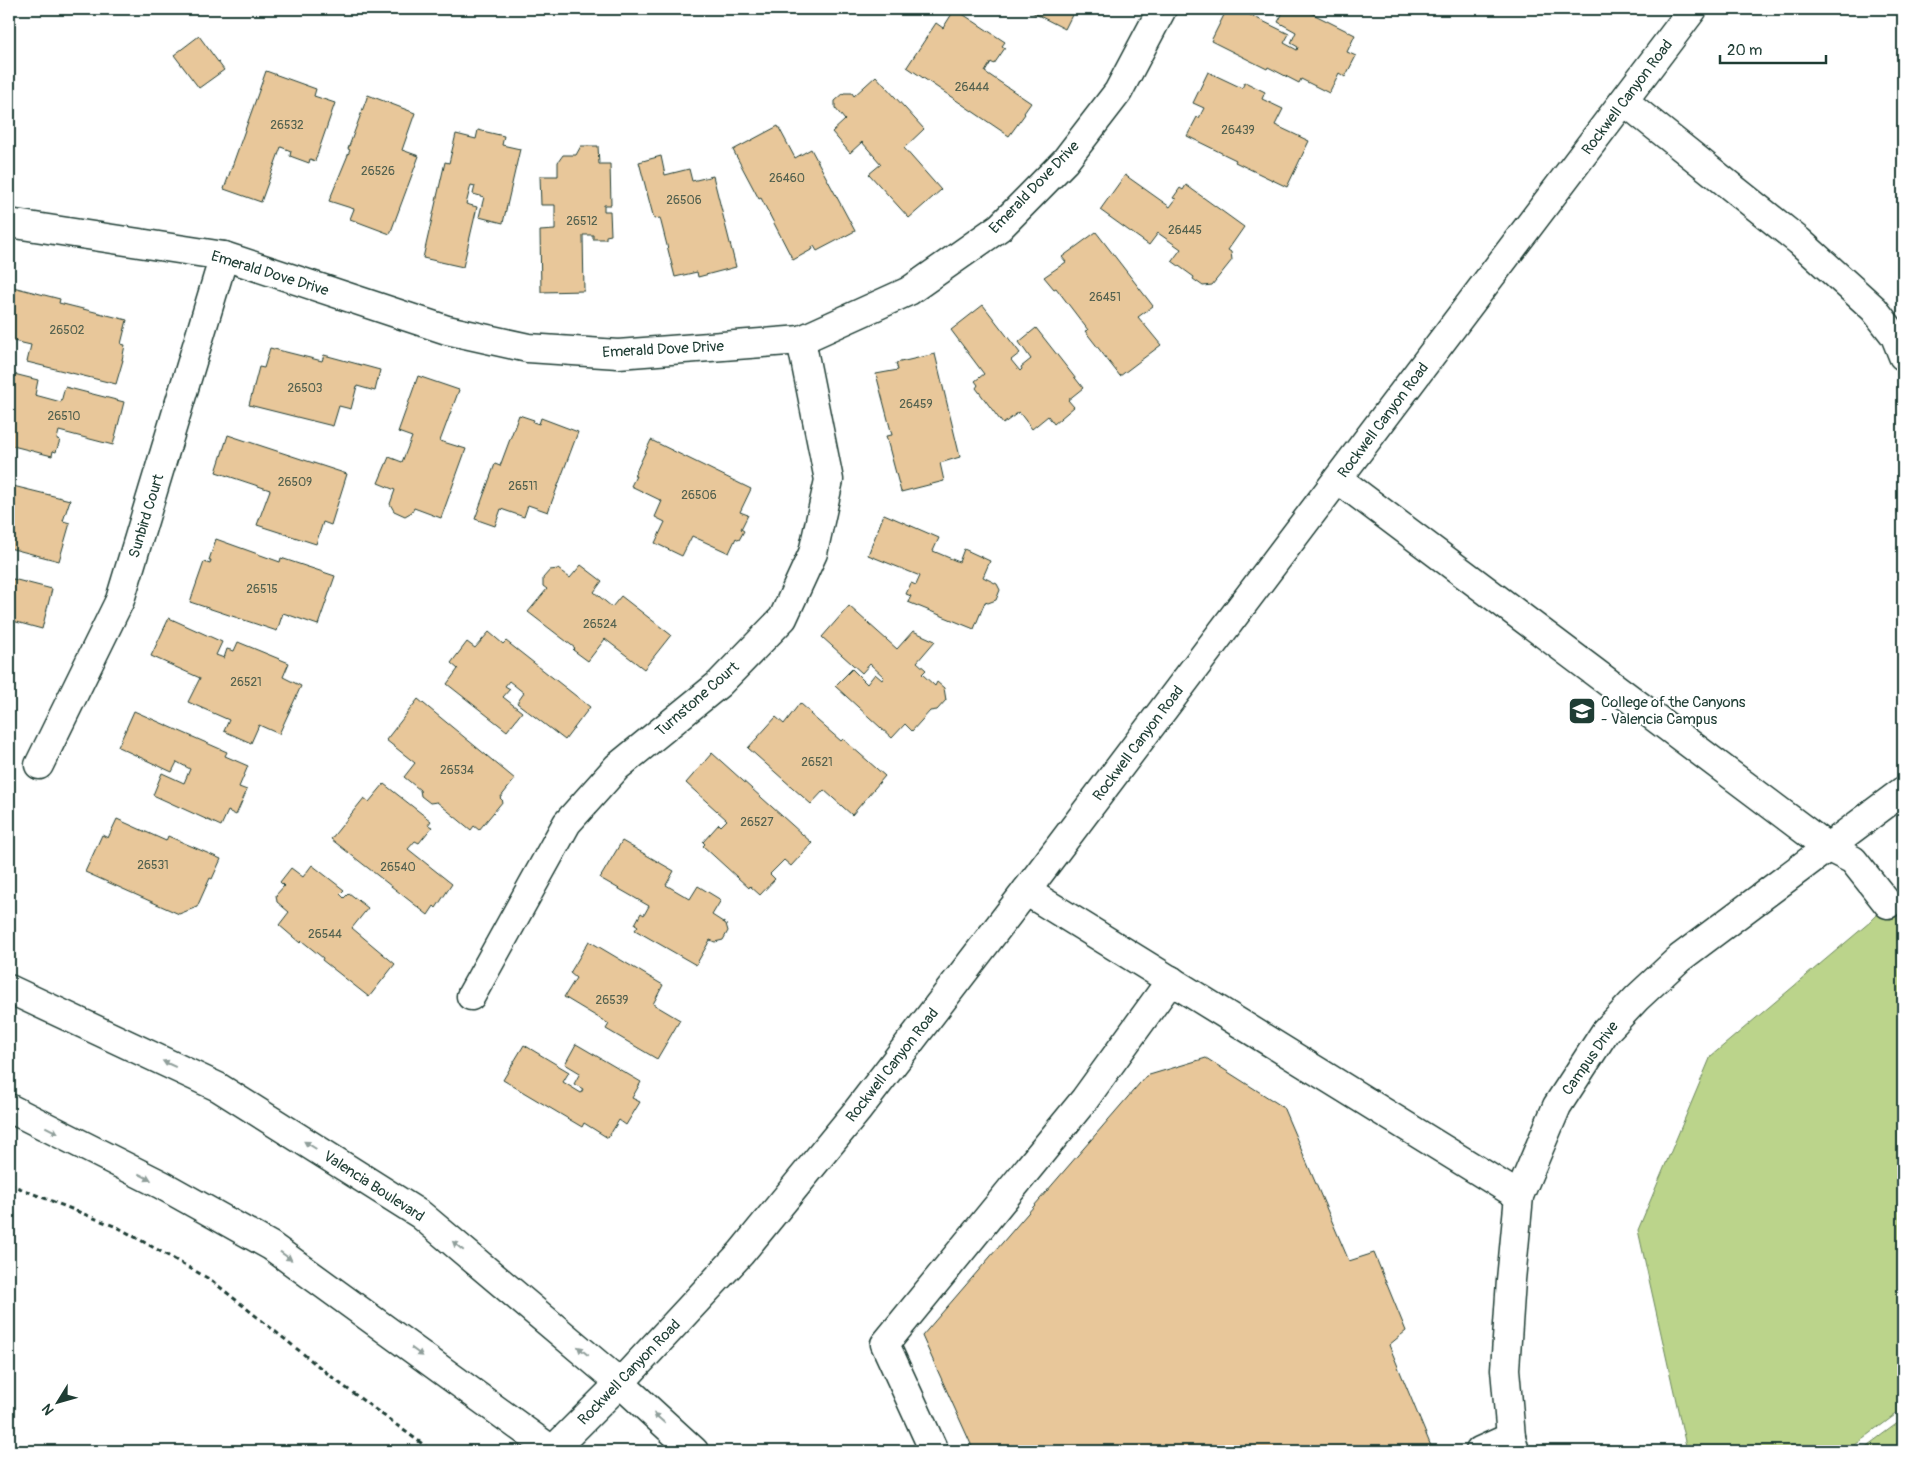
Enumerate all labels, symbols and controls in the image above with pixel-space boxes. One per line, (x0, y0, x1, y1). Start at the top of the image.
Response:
scale bar (1720, 32, 1826, 64)
street label: Rockwell Canyon Road (1578, 36, 1677, 159)
text: 20 m (1727, 41, 1762, 60)
house number: 26444 (955, 80, 989, 95)
house number: 26532 (270, 118, 304, 133)
house number: 26439 (1221, 123, 1255, 138)
street label: Emerald Dove Drive (985, 136, 1084, 238)
house number: 26526 (361, 164, 395, 179)
house number: 26460 (769, 171, 805, 186)
house number: 26506 (666, 193, 702, 208)
house number: 26512 (566, 214, 598, 229)
house number: 26445 (1168, 223, 1202, 238)
street label: Emerald Dove Drive (209, 247, 331, 301)
house number: 26451 (1089, 290, 1121, 305)
house number: 26502 (49, 323, 85, 338)
street label: Emerald Dove Drive (602, 337, 725, 362)
street label: Rockwell Canyon Road (1334, 359, 1433, 482)
house number: 26503 (287, 381, 323, 396)
house number: 26459 (899, 397, 933, 412)
house number: 26510 (47, 409, 81, 424)
street label: Sunbird Court (125, 471, 169, 560)
house number: 26509 (278, 475, 312, 490)
house number: 26511 (508, 479, 538, 494)
house number: 26506 (681, 488, 717, 503)
house number: 26515 (246, 582, 278, 597)
house number: 26524 (583, 617, 617, 632)
street label: Turnstone Court (651, 657, 744, 741)
house number: 26521 (230, 675, 262, 690)
street label: Rockwell Canyon Road (1089, 682, 1188, 805)
place label: College of the Canyons - Valencia Campus (1601, 693, 1746, 729)
school or university icon: College of the Canyons - Valencia Campus (1567, 696, 1597, 726)
house number: 26521 (801, 755, 833, 770)
house number: 26534 (440, 763, 474, 778)
house number: 26527 (740, 815, 774, 830)
house number: 26531 (137, 858, 169, 873)
house number: 26540 (380, 860, 416, 875)
house number: 26544 (308, 927, 342, 942)
house number: 26539 (595, 993, 629, 1008)
street label: Rockwell Canyon Road (842, 1004, 943, 1126)
street label: Campus Drive (1558, 1017, 1623, 1099)
one-way arrow (162, 1060, 176, 1068)
one-way arrow (45, 1126, 59, 1134)
one-way arrow (303, 1140, 317, 1150)
street label: Valencia Boulevard (320, 1147, 428, 1226)
one-way arrow (138, 1173, 152, 1181)
one-way arrow (452, 1241, 465, 1252)
one-way arrow (279, 1251, 292, 1262)
street label: Rockwell Canyon Road (574, 1316, 685, 1429)
one-way arrow (576, 1346, 589, 1357)
one-way arrow (410, 1347, 424, 1357)
north arrow (32, 1378, 82, 1428)
text: N (38, 1401, 58, 1418)
one-way arrow (652, 1412, 665, 1423)

